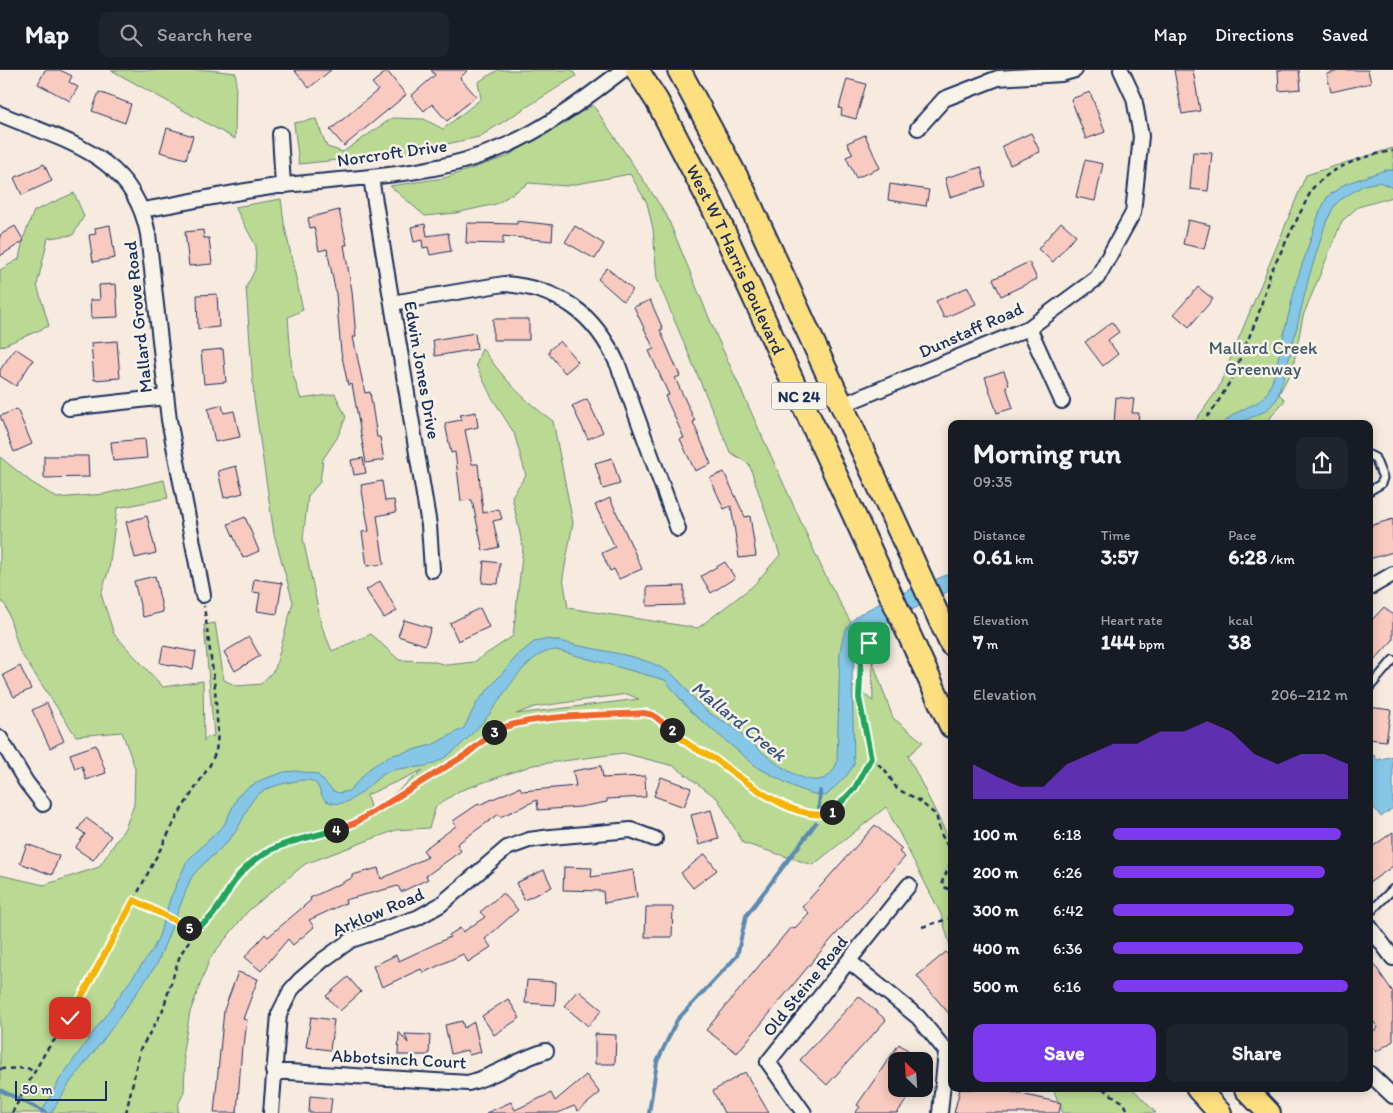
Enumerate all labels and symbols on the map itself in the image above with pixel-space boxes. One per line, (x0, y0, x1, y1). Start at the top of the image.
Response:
street label: Norcroft Drive (336, 134, 448, 172)
street label: West W T Harris Boulevard (681, 161, 790, 358)
street label: Mallard Grove Road (119, 240, 157, 394)
street label: Dunstaff Road (915, 297, 1027, 363)
street label: Edwin Jones Drive (399, 299, 445, 441)
park label: Mallard Creek Greenway (1209, 337, 1318, 380)
road number: NC 24 (772, 382, 826, 410)
pin (848, 622, 890, 664)
water label: Mallard Creek (687, 676, 792, 767)
pin: 2 (660, 718, 684, 742)
pin: 3 (482, 720, 506, 744)
pin: 1 (820, 800, 844, 824)
pin: 4 (324, 818, 348, 842)
street label: Arklow Road (329, 883, 427, 941)
pin: 5 (176, 916, 202, 940)
street label: Old Steine Road (758, 931, 853, 1041)
pin (49, 997, 91, 1039)
street label: Abbotsinch Court (331, 1044, 467, 1074)
north arrow (888, 1052, 932, 1098)
scale bar (15, 1078, 108, 1101)

